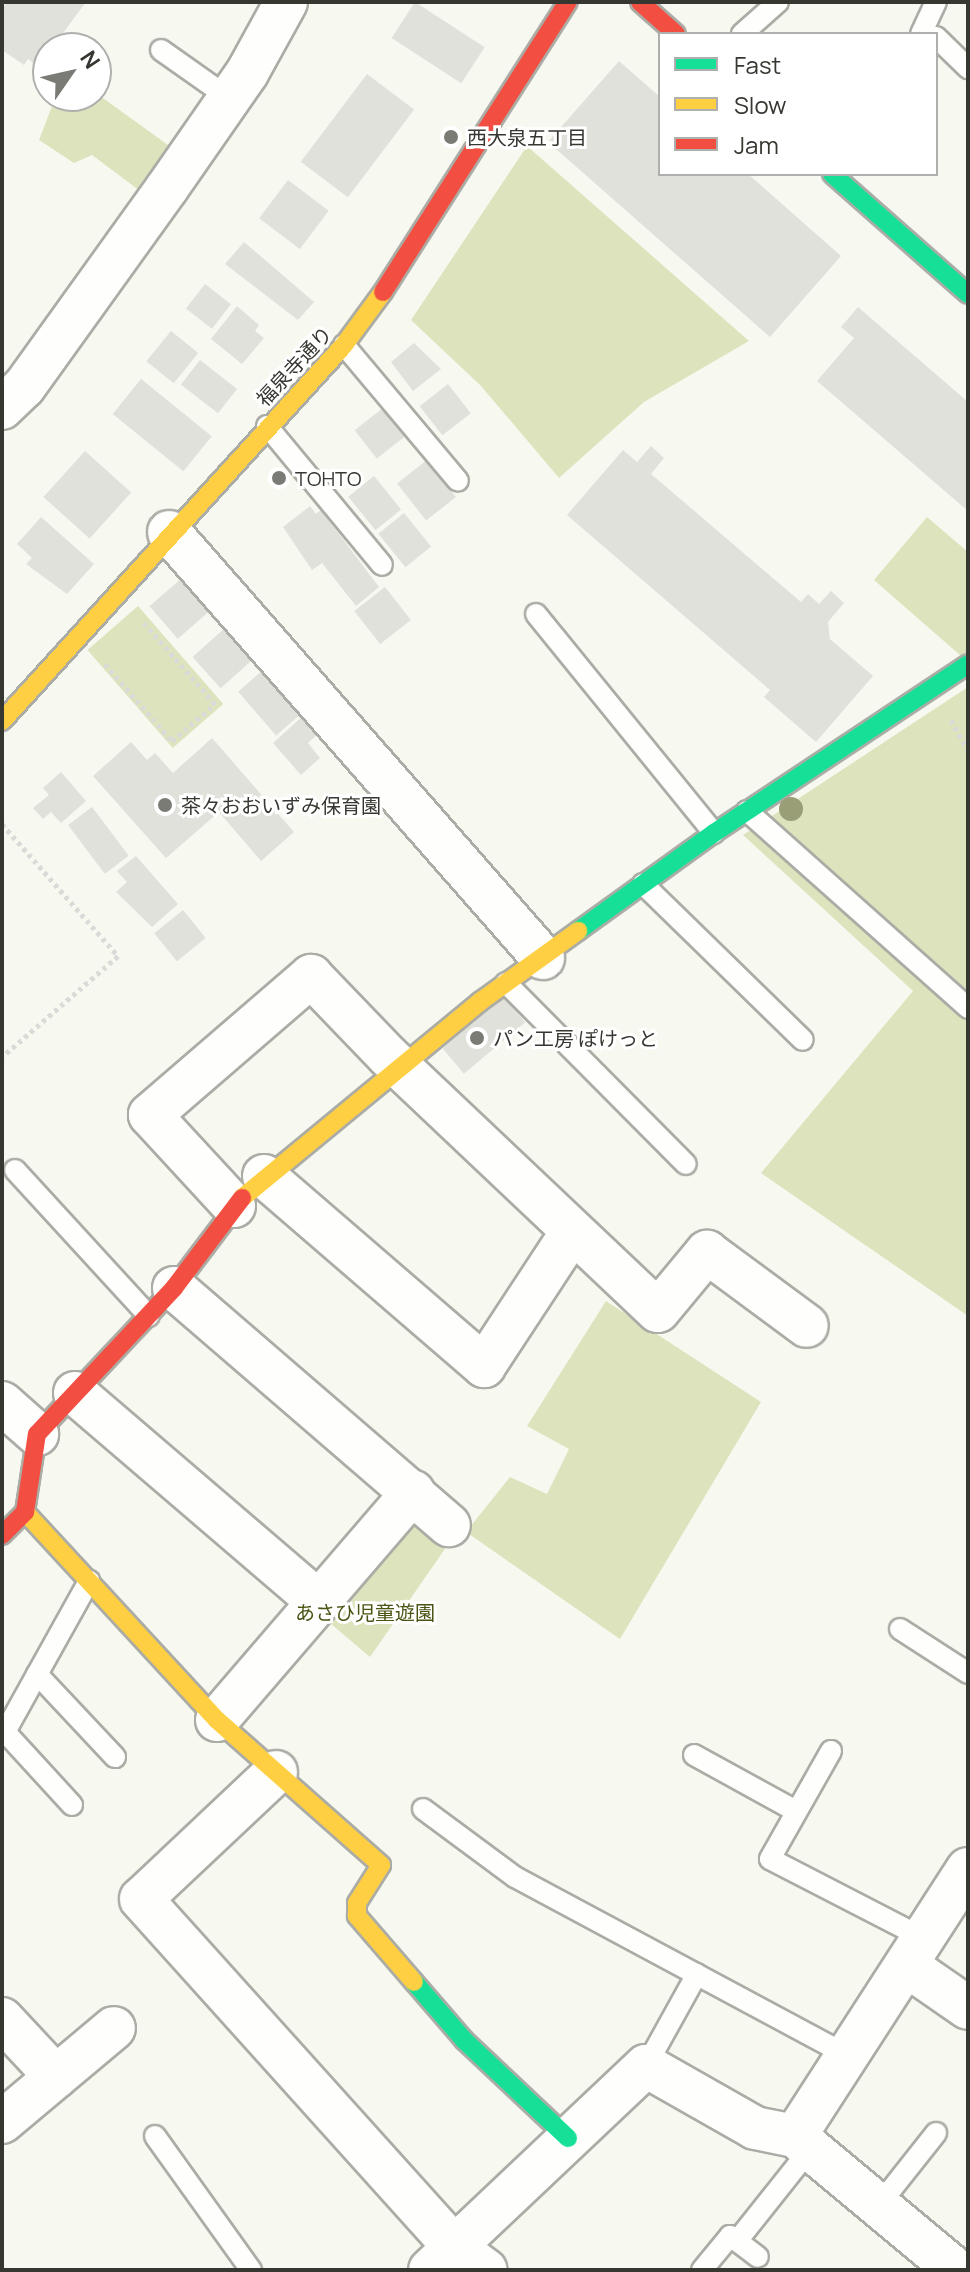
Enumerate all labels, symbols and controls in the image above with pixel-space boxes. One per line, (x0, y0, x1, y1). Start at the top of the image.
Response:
north arrow (32, 32, 112, 112)
legend (658, 32, 938, 176)
text: N (73, 45, 107, 75)
text: Fast (734, 48, 781, 81)
text: Slow (734, 88, 787, 121)
place label: 西大泉五丁目 (467, 125, 587, 149)
marker: 西大泉五丁目 (442, 128, 460, 146)
text: Jam (734, 128, 779, 161)
street label: 福泉寺通り (251, 321, 337, 411)
place label: TOHTO (295, 466, 361, 490)
marker: TOHTO (270, 469, 288, 487)
place label: 茶々おおいずみ保育園 (181, 793, 381, 817)
marker: 茶々おおいずみ保育園 (156, 796, 174, 814)
place label: パン工房 ぽけっと (493, 1026, 657, 1050)
marker: パン工房 ぽけっと (468, 1029, 486, 1047)
park label: あさひ児童遊園 (295, 1600, 435, 1624)

